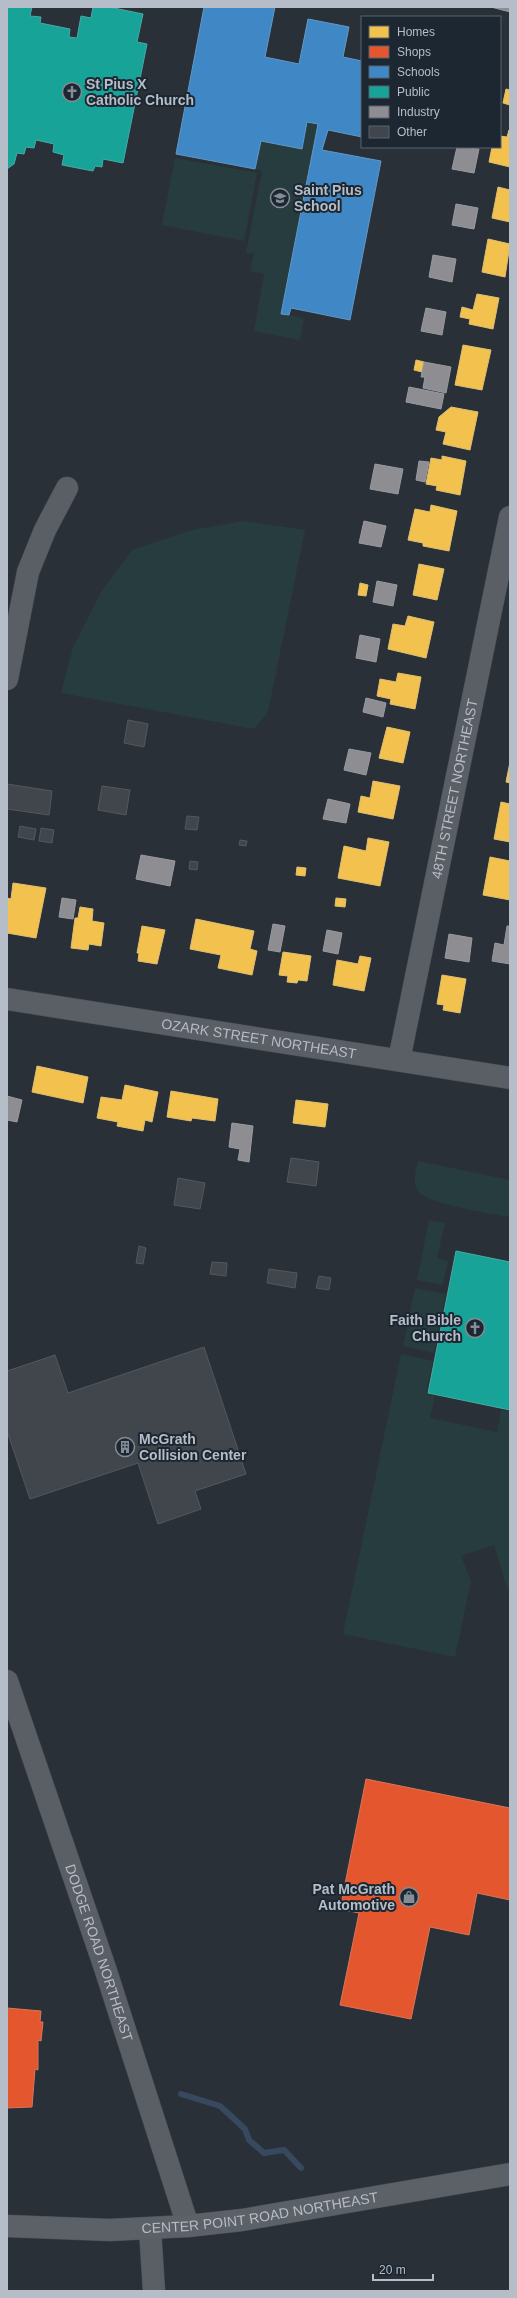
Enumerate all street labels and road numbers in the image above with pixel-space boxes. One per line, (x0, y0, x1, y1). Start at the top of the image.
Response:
street label: 48TH STREET NORTHEAST (428, 697, 481, 880)
street label: OZARK STREET NORTHEAST (160, 1015, 358, 1062)
street label: DODGE ROAD NORTHEAST (62, 1862, 136, 2044)
street label: CENTER POINT ROAD NORTHEAST (141, 2189, 380, 2236)

